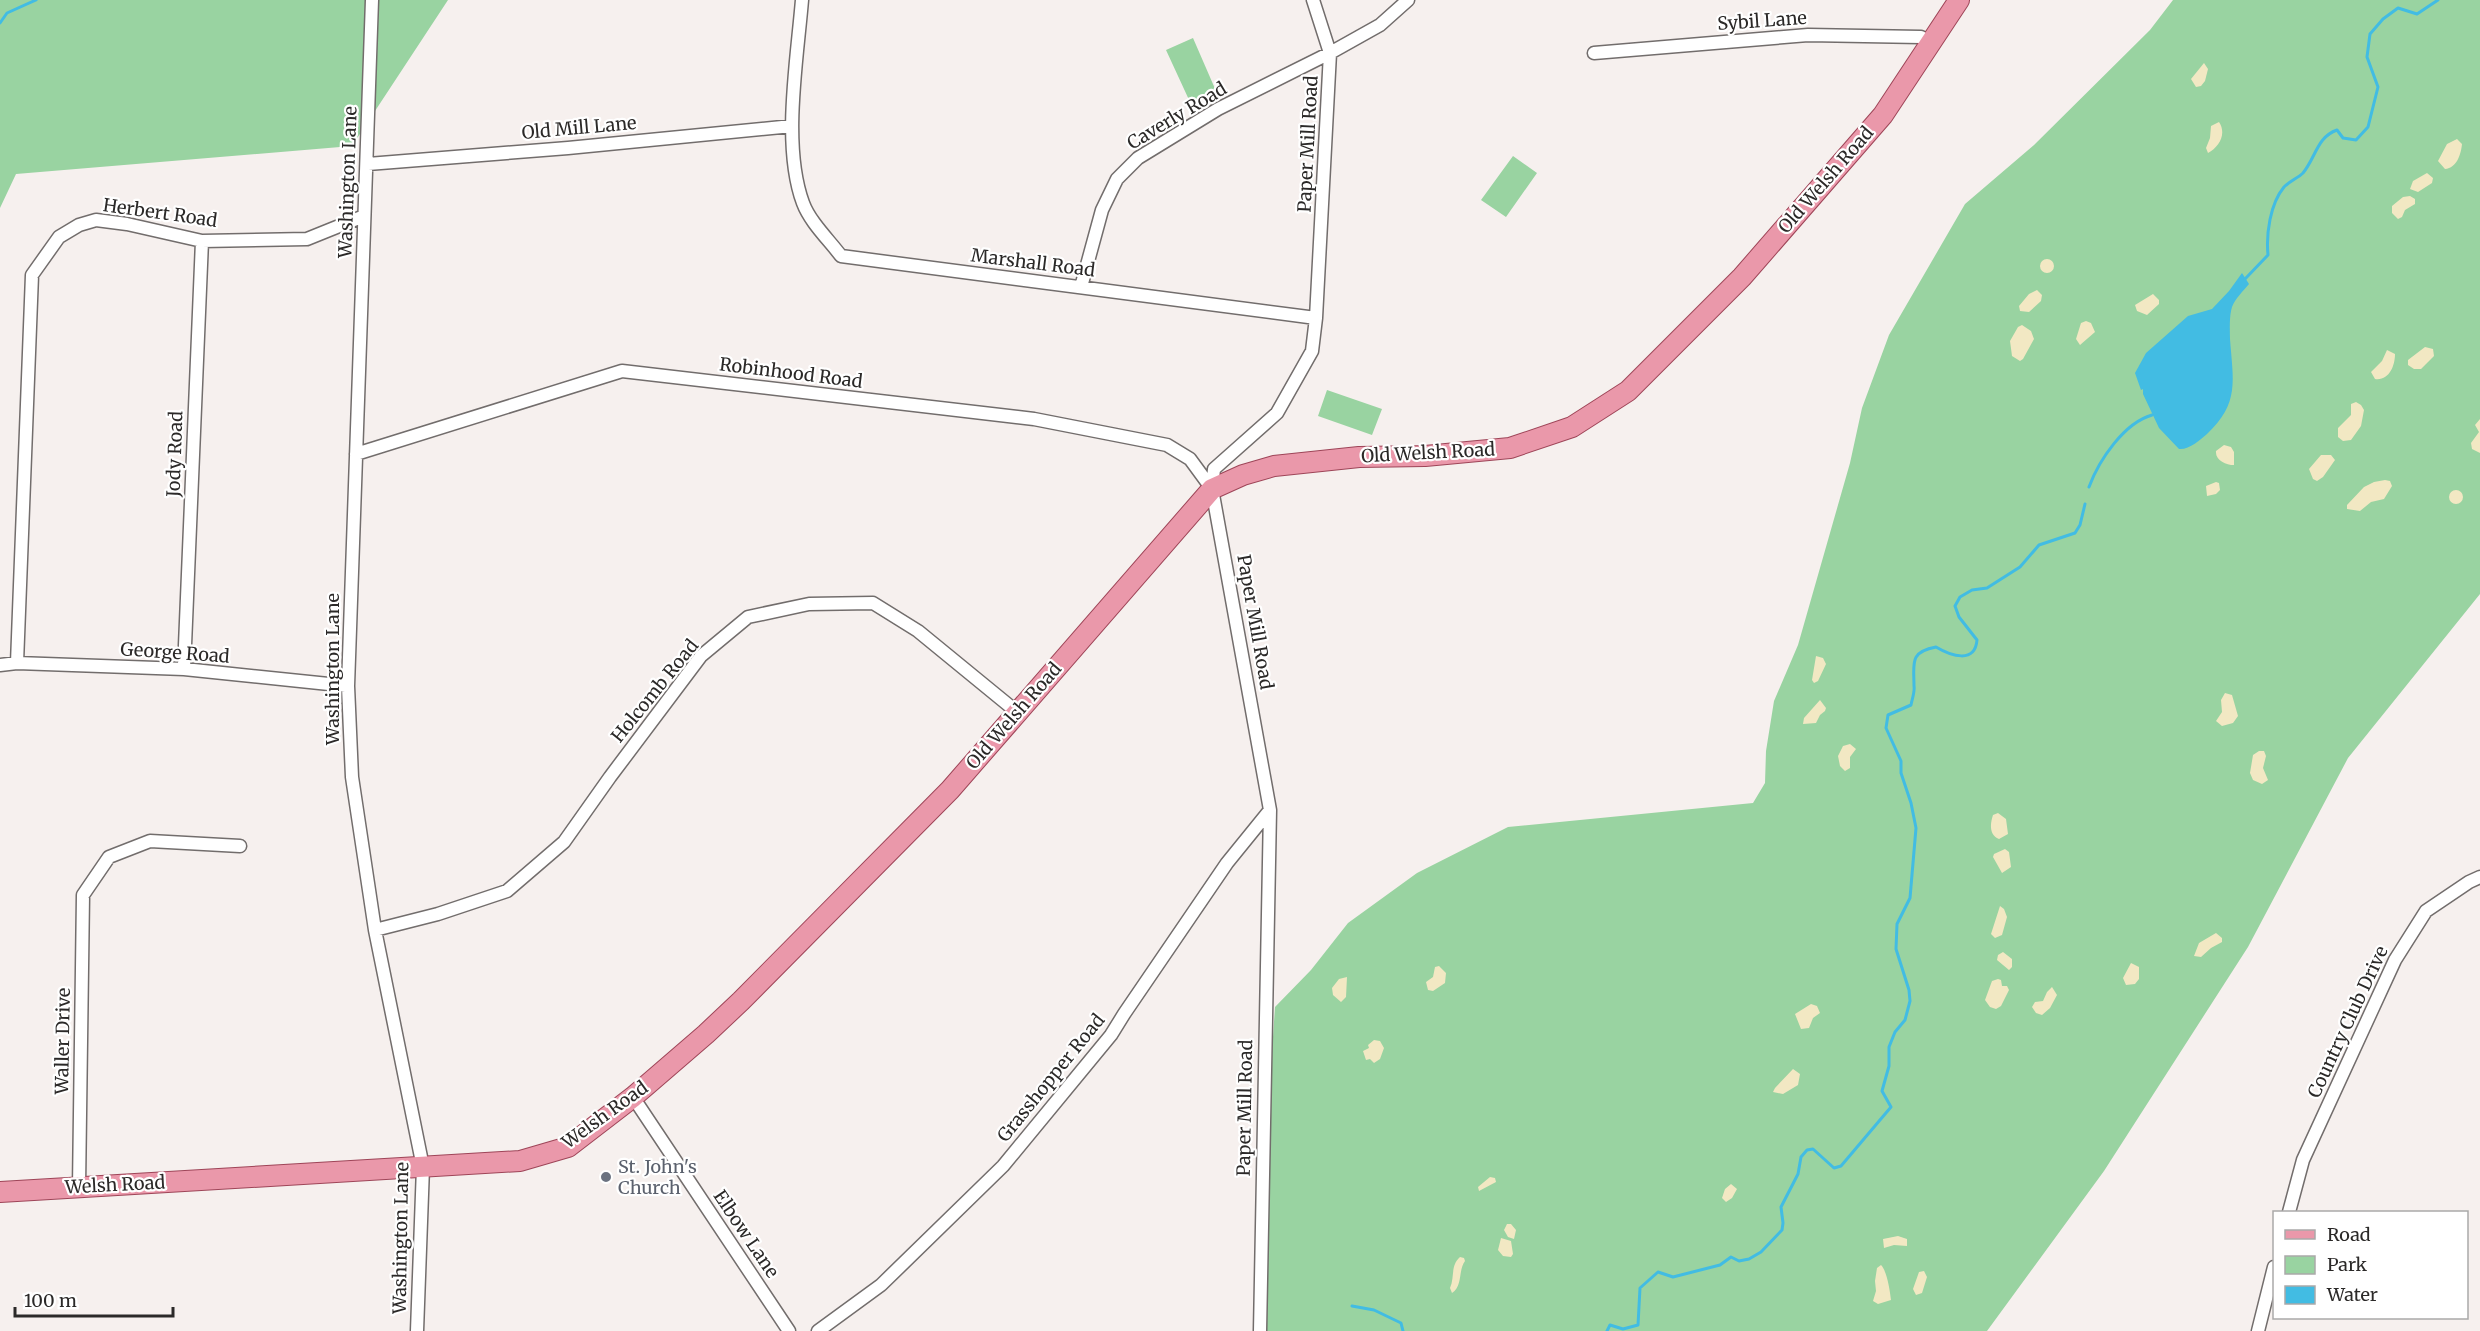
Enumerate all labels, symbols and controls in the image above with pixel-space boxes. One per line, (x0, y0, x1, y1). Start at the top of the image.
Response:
street label: Sybil Lane (1716, 6, 1808, 35)
street label: Paper Mill Road (1292, 75, 1323, 213)
street label: Caverly Road (1123, 77, 1231, 154)
street label: Washington Lane (333, 106, 362, 259)
street label: Old Mill Lane (521, 111, 637, 144)
street label: Old Welsh Road (1773, 121, 1878, 238)
street label: Herbert Road (101, 193, 219, 232)
street label: Marshall Road (970, 243, 1097, 282)
street label: Robinhood Road (718, 352, 864, 393)
street label: Jody Road (161, 410, 188, 499)
street label: Old Welsh Road (1360, 438, 1496, 467)
street label: Paper Mill Road (1232, 553, 1279, 691)
street label: Washington Lane (321, 593, 344, 746)
street label: Holcomb Road (606, 634, 703, 747)
street label: George Road (120, 637, 231, 668)
street label: Old Welsh Road (961, 657, 1066, 774)
street label: Country Club Drive (2302, 942, 2393, 1101)
street label: Waller Drive (50, 988, 75, 1095)
street label: Grasshopper Road (992, 1009, 1109, 1146)
street label: Paper Mill Road (1232, 1039, 1257, 1177)
street label: Welsh Road (556, 1076, 652, 1154)
place label: St. John's Church (618, 1155, 697, 1199)
street label: Washington Lane (388, 1162, 413, 1315)
street label: Welsh Road (63, 1170, 166, 1199)
marker: St. John's Church (599, 1170, 613, 1184)
street label: Elbow Lane (709, 1185, 784, 1282)
legend (2273, 1211, 2468, 1319)
text: Road (2327, 1223, 2371, 1246)
text: Park (2327, 1253, 2368, 1276)
scale bar (15, 1280, 172, 1318)
text: Water (2326, 1283, 2378, 1306)
text: 100 m (24, 1289, 77, 1312)

